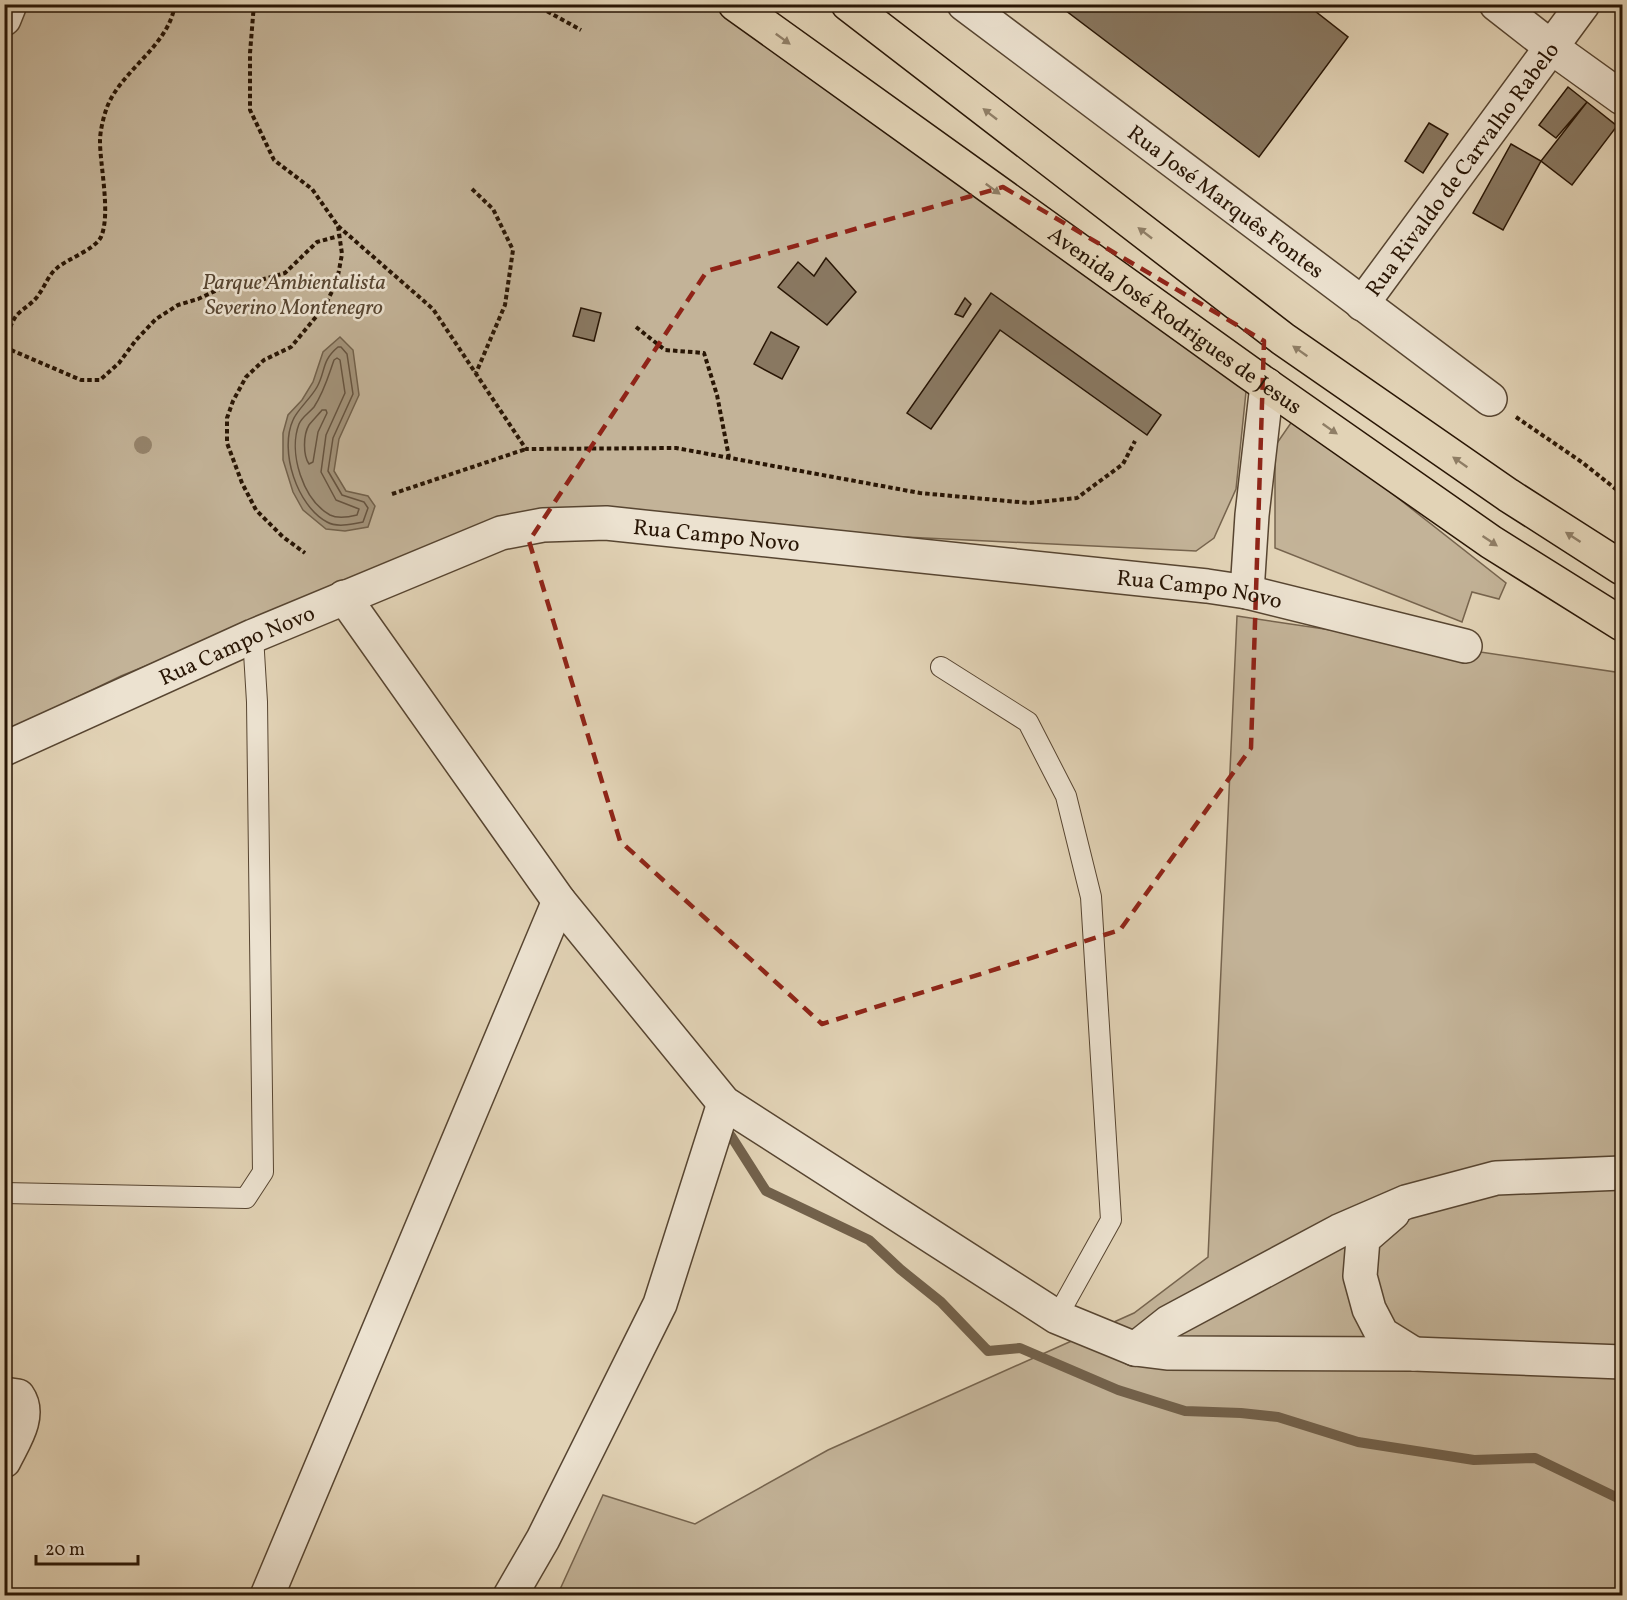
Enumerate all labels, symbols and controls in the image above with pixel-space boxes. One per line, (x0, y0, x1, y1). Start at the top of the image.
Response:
one-way arrow (775, 32, 790, 44)
street label: Rua Rivaldo de Carvalho Rabelo (1359, 37, 1568, 304)
one-way arrow (983, 108, 998, 120)
street label: Rua José Marquês Fontes (1120, 119, 1330, 287)
one-way arrow (984, 183, 1000, 195)
street label: Avenida José Rodrigues de Jesus (1041, 220, 1307, 423)
one-way arrow (1137, 226, 1153, 239)
park label: Parque Ambientalista Severino Montenegro (202, 268, 386, 324)
one-way arrow (1292, 346, 1308, 357)
one-way arrow (1322, 423, 1338, 434)
one-way arrow (1453, 456, 1469, 468)
street label: Rua Campo Novo (632, 513, 801, 561)
one-way arrow (1565, 532, 1581, 543)
one-way arrow (1482, 535, 1498, 546)
street label: Rua Campo Novo (1115, 564, 1285, 618)
street label: Rua Campo Novo (155, 599, 320, 695)
scale bar (36, 1528, 138, 1566)
text: 20 m (45, 1538, 85, 1563)

